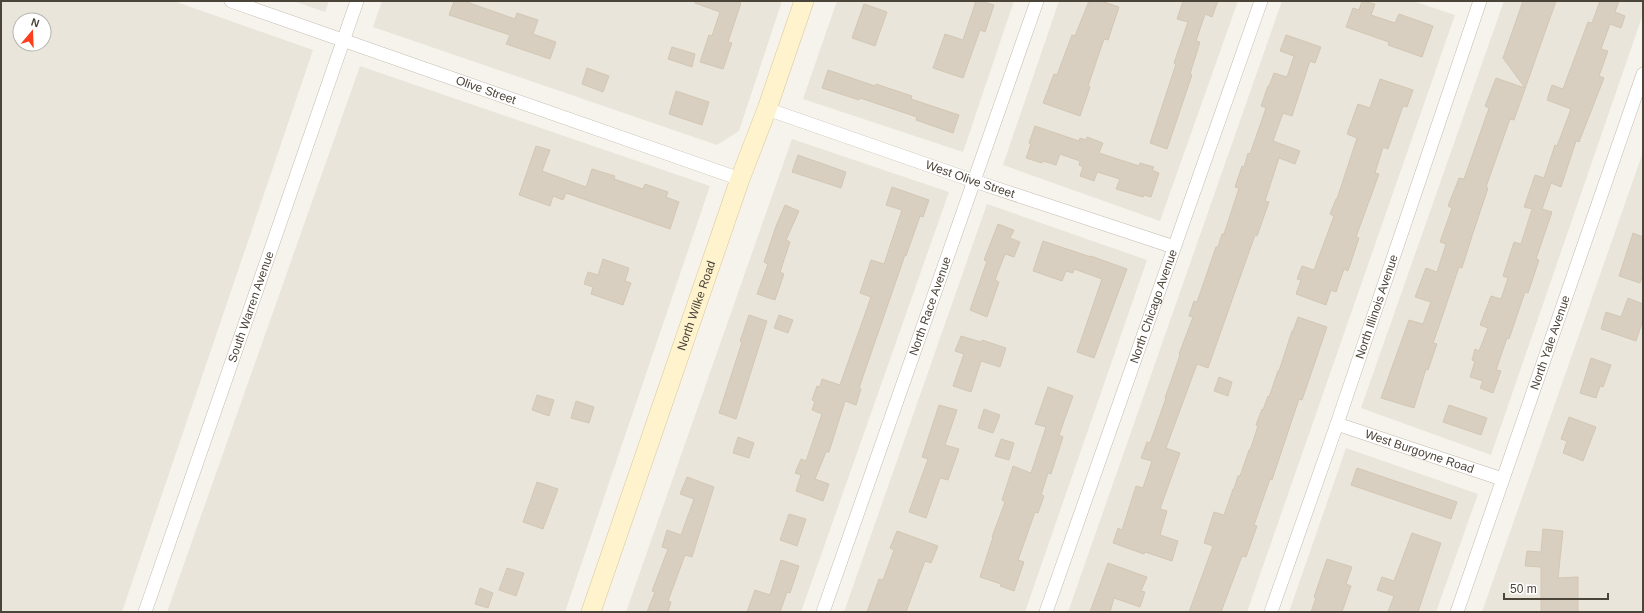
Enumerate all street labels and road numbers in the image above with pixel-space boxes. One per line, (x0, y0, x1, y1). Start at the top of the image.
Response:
street label: Olive Street (454, 73, 518, 107)
street label: West Olive Street (924, 158, 1017, 201)
street label: North Chicago Avenue (1127, 247, 1180, 365)
street label: South Warren Avenue (225, 249, 277, 364)
street label: North Illinois Avenue (1352, 252, 1401, 361)
street label: North Race Avenue (906, 255, 954, 358)
street label: North Wilke Road (674, 259, 718, 352)
street label: North Yale Avenue (1527, 293, 1573, 392)
street label: West Burgoyne Road (1363, 427, 1476, 476)

